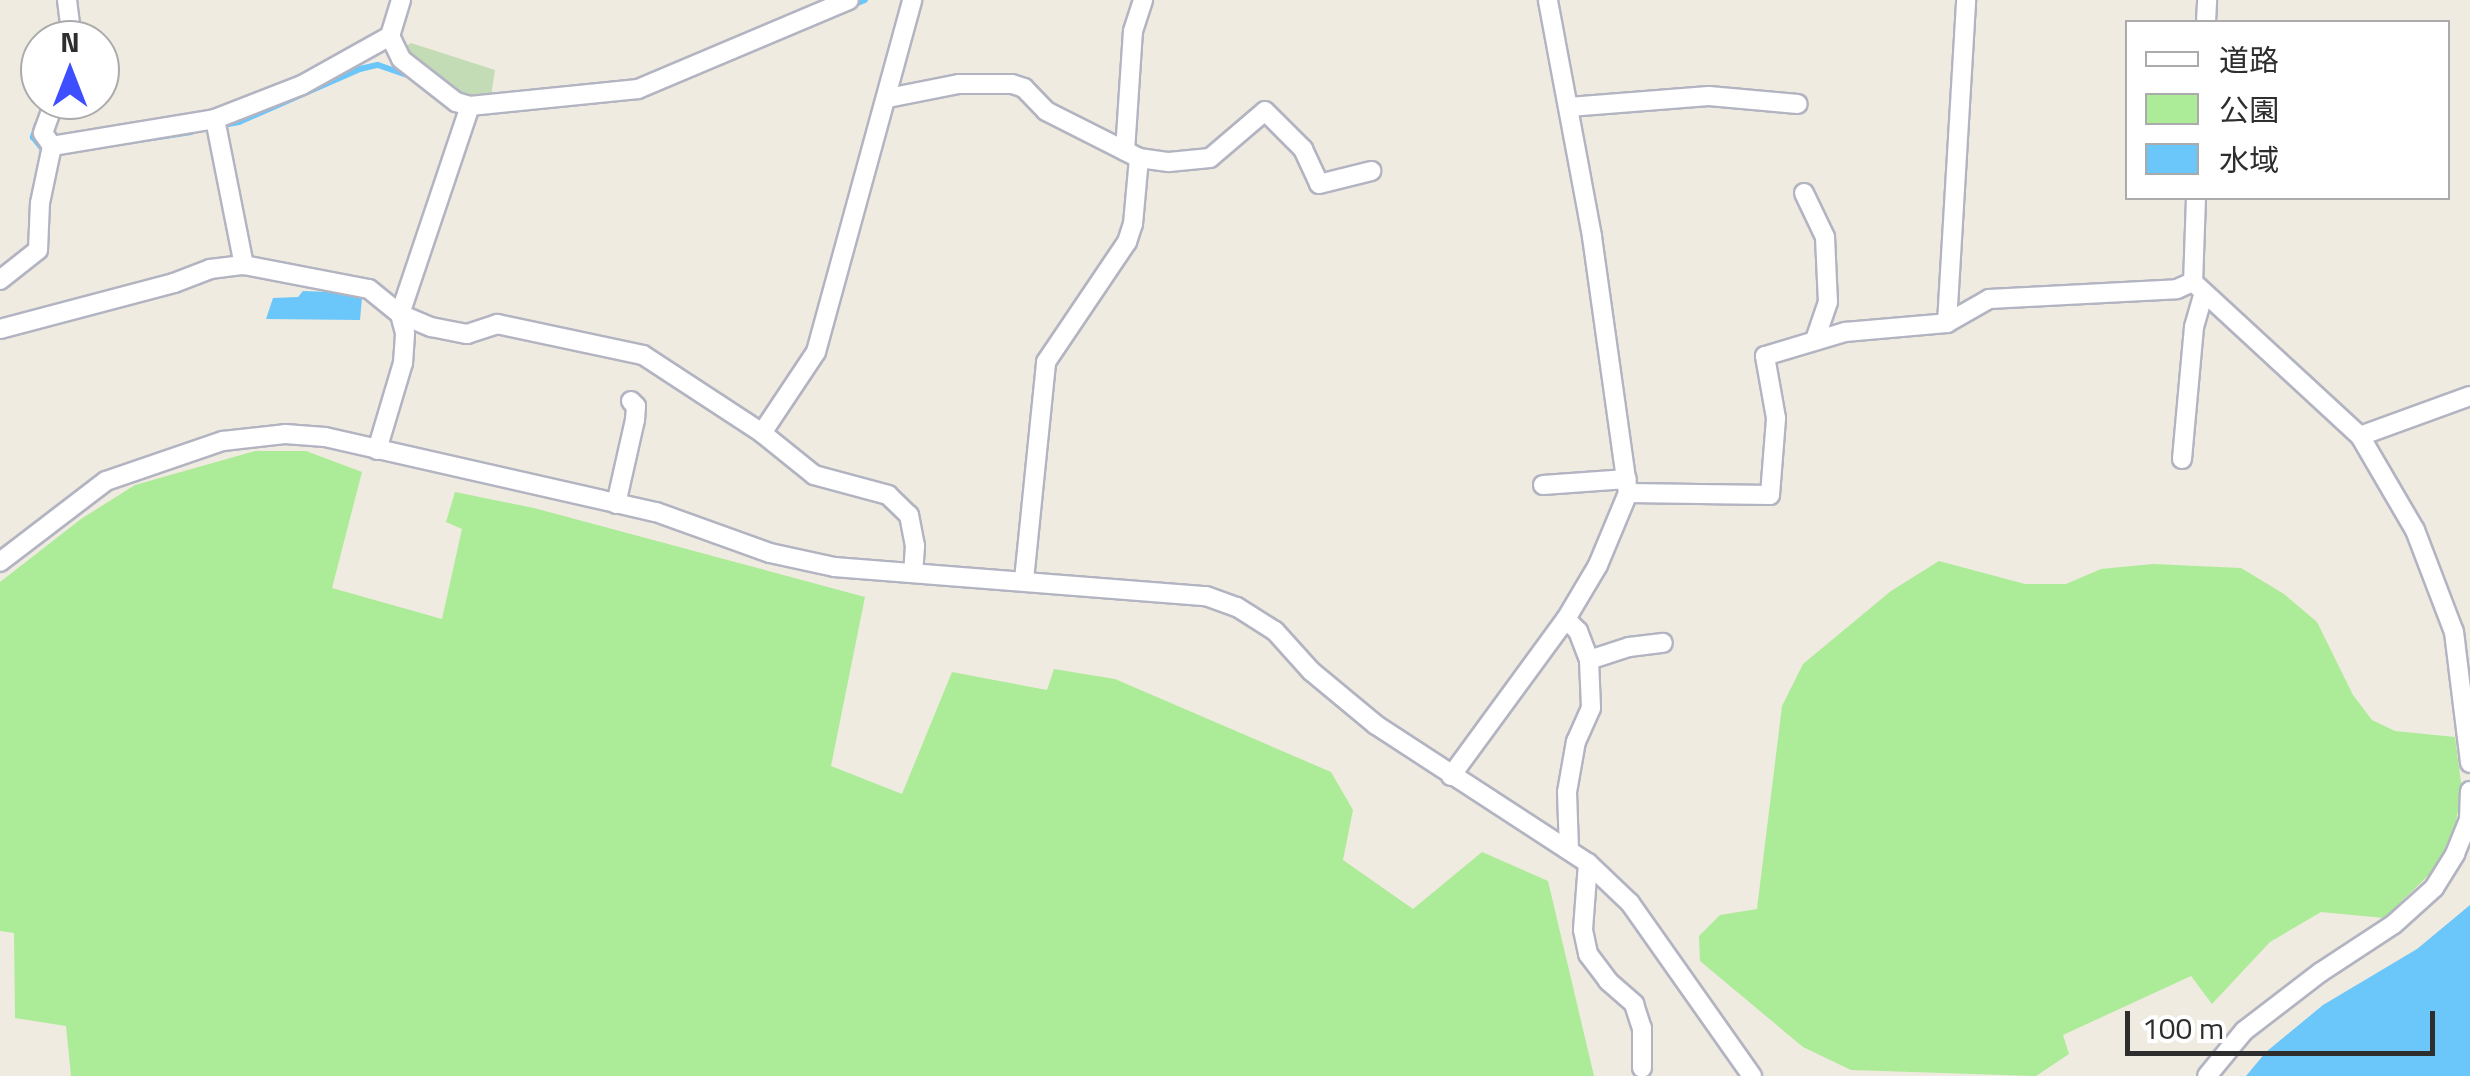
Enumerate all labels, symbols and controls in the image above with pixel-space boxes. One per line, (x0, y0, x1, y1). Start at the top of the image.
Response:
north arrow (20, 20, 120, 120)
text: N (60, 20, 80, 63)
legend (2125, 20, 2450, 200)
text: 道路 (2219, 37, 2279, 83)
text: 公園 (2219, 87, 2279, 133)
text: 水域 (2219, 137, 2279, 183)
scale bar (2130, 991, 2440, 1053)
text: 100 m (2142, 1005, 2224, 1051)

